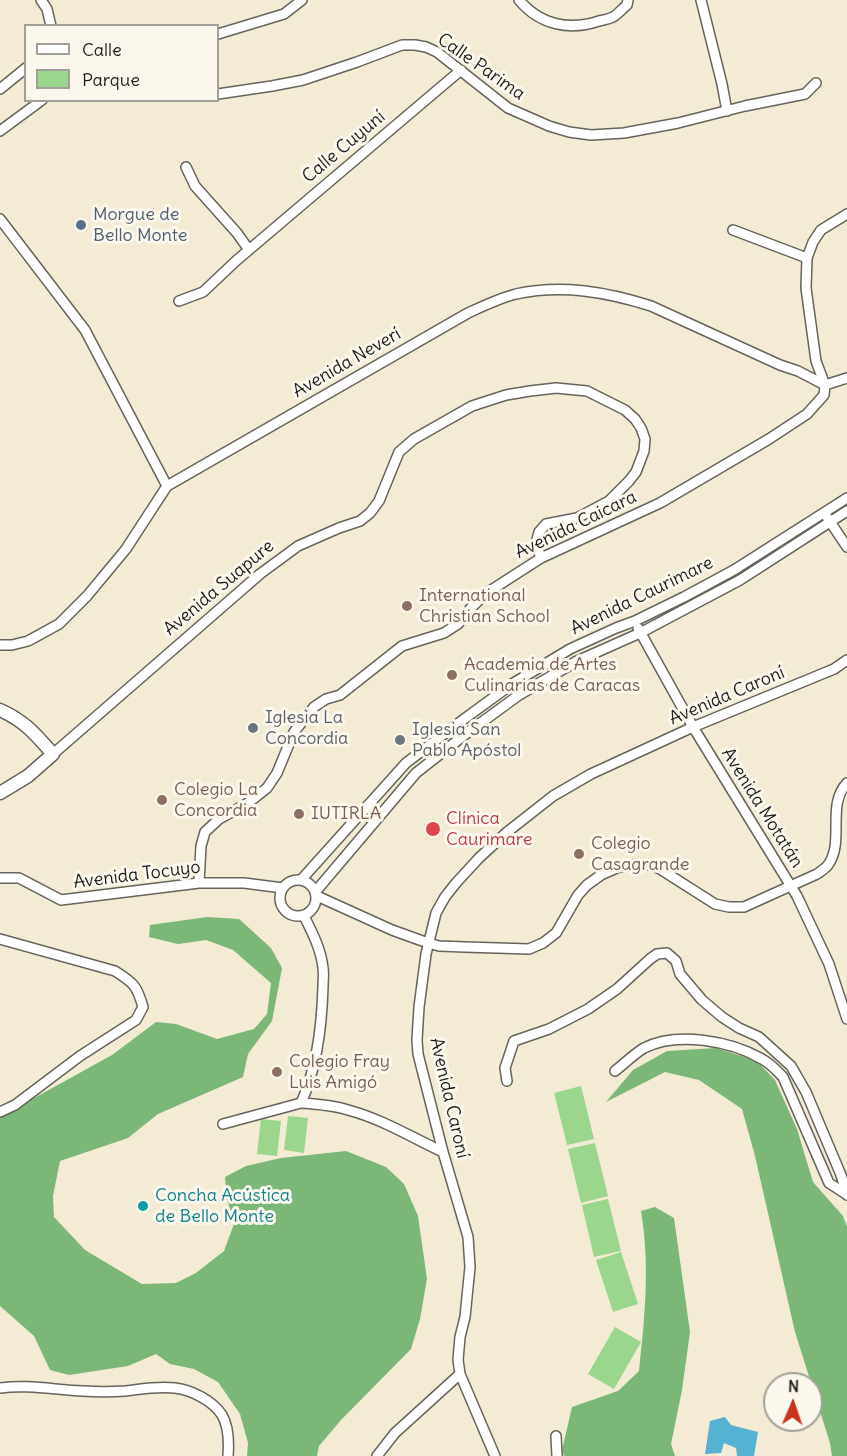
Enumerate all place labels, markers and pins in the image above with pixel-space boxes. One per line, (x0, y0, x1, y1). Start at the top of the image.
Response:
place label: Morgue de Bello Monte (93, 204, 187, 246)
marker: Morgue de Bello Monte (74, 218, 88, 232)
place label: International Christian School (419, 585, 550, 628)
marker: International Christian School (400, 599, 414, 613)
place label: Academia de Artes Culinarias de Caracas (464, 654, 640, 696)
marker: Academia de Artes Culinarias de Caracas (445, 668, 459, 682)
place label: Iglesia La Concordia (265, 707, 348, 750)
place label: Iglesia San Pablo Apóstol (412, 719, 521, 762)
marker: Iglesia La Concordia (246, 721, 260, 735)
marker: Iglesia San Pablo Apóstol (393, 733, 407, 747)
place label: Colegio La Concordia (174, 779, 258, 822)
marker: Colegio La Concordia (155, 793, 169, 807)
place label: IUTIRLA (311, 803, 381, 825)
marker: IUTIRLA (292, 807, 306, 821)
place label: Clínica Caurimare (446, 808, 532, 850)
marker: Clínica Caurimare (424, 820, 442, 838)
place label: Colegio Casagrande (591, 833, 689, 876)
marker: Colegio Casagrande (572, 847, 586, 861)
place label: Colegio Fray Luis Amigó (289, 1051, 390, 1094)
marker: Colegio Fray Luis Amigó (270, 1065, 284, 1079)
place label: Concha Acústica de Bello Monte (155, 1185, 290, 1228)
marker: Concha Acústica de Bello Monte (136, 1199, 150, 1213)

